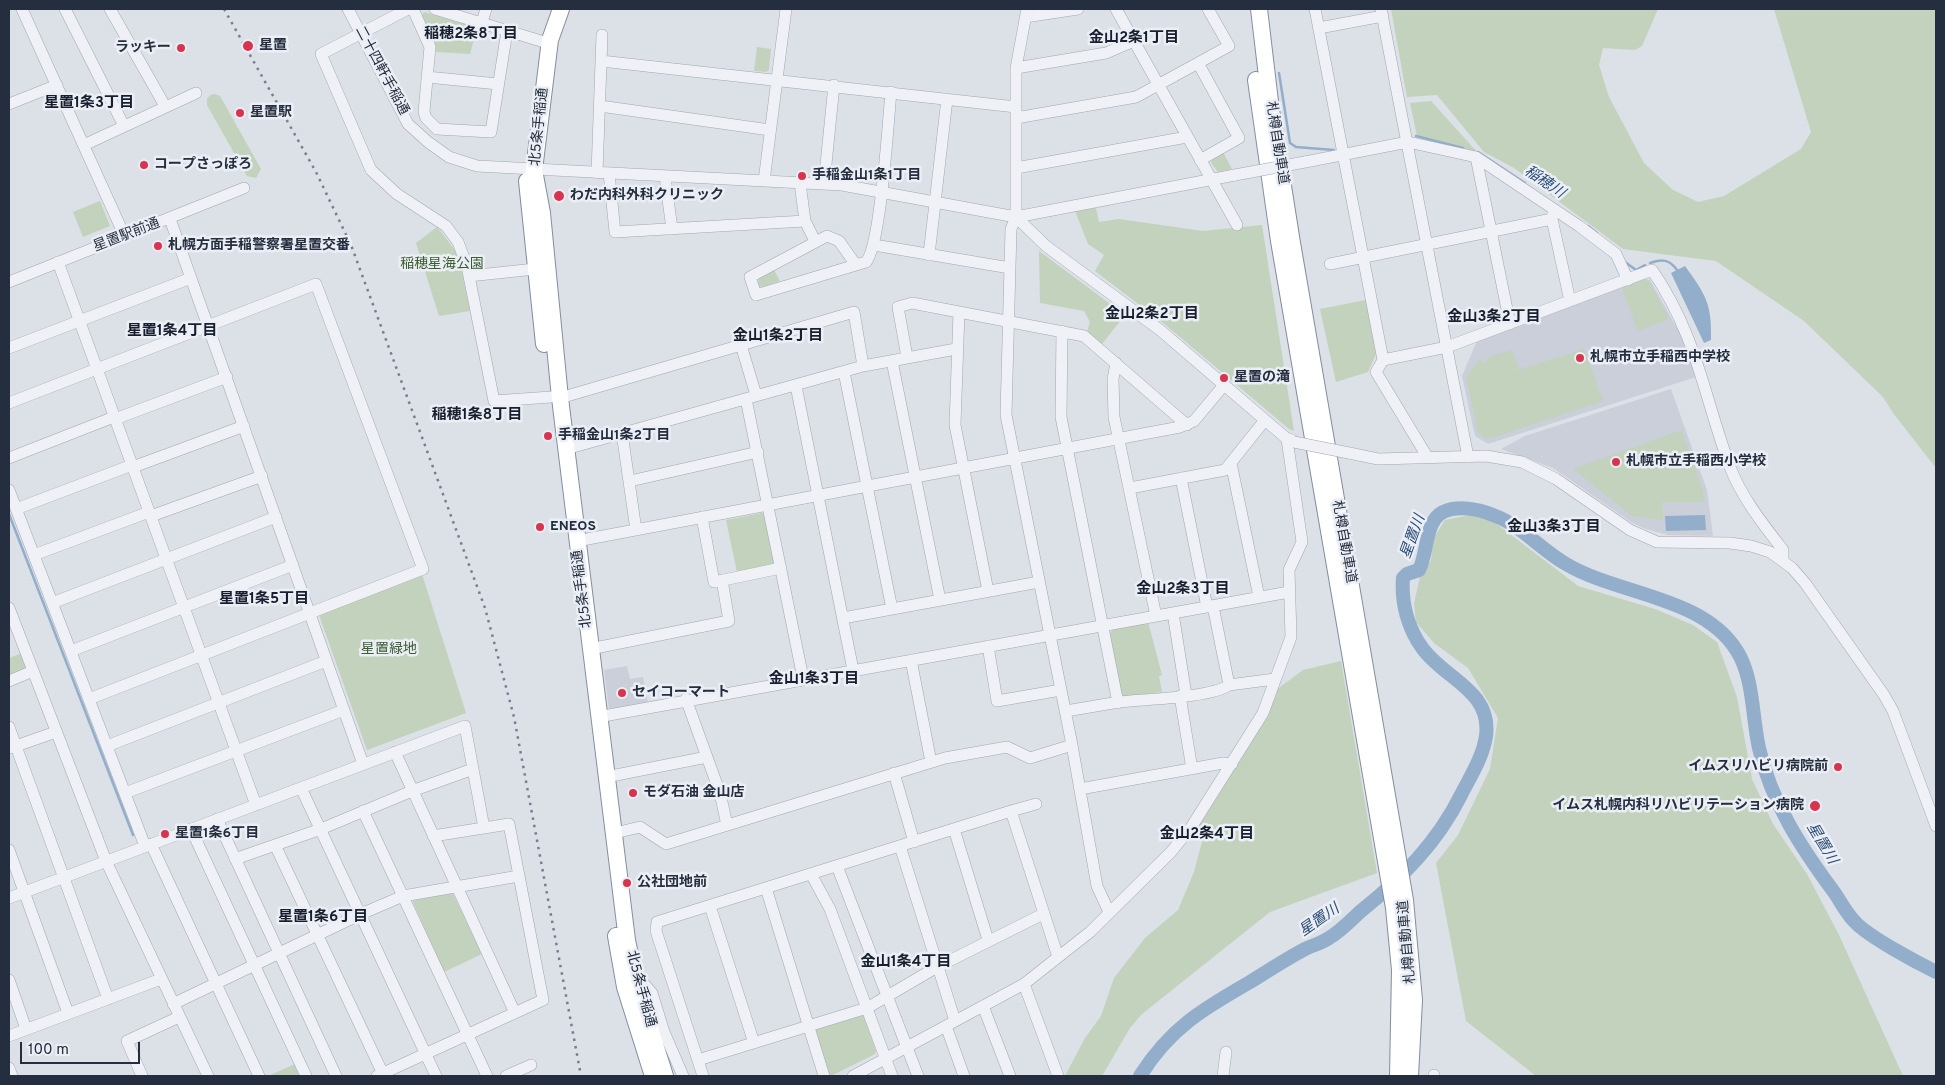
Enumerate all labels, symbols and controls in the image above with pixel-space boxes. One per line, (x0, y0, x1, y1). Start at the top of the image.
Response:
street label: 二十四軒手稲通 (351, 24, 411, 118)
district label: 稲穂2条8丁目 (424, 26, 518, 44)
district label: 金山2条1丁目 (1089, 30, 1179, 48)
place label: 星置 (259, 38, 287, 54)
marker: 星置 (241, 39, 255, 53)
place label: ラッキー (115, 40, 171, 56)
marker: ラッキー (175, 42, 187, 54)
street label: 北5条手稲通 (528, 87, 552, 167)
district label: 星置1条3丁目 (44, 95, 134, 113)
street label: 札樽自動車道 (1261, 100, 1291, 186)
place label: 星置駅 (250, 105, 292, 121)
marker: 星置駅 (234, 107, 246, 119)
place label: コープさっぽろ (154, 157, 252, 173)
marker: コープさっぽろ (138, 159, 150, 171)
water label: 稲穂川 (1520, 163, 1568, 203)
place label: 手稲金山1条1丁目 (812, 168, 921, 184)
marker: 手稲金山1条1丁目 (796, 170, 808, 182)
place label: わだ内科外科クリニック (570, 188, 724, 204)
marker: わだ内科外科クリニック (552, 189, 566, 203)
street label: 星置駅前通 (91, 216, 163, 256)
place label: 札幌方面手稲警察署星置交番 (168, 238, 350, 254)
marker: 札幌方面手稲警察署星置交番 (152, 240, 164, 252)
park label: 稲穂星海公園 (400, 257, 484, 273)
district label: 金山2条2丁目 (1105, 306, 1199, 324)
district label: 金山3条2丁目 (1447, 309, 1541, 327)
district label: 星置1条4丁目 (127, 323, 217, 341)
district label: 金山1条2丁目 (733, 328, 823, 346)
place label: 札幌市立手稲西中学校 (1590, 350, 1730, 366)
marker: 札幌市立手稲西中学校 (1574, 352, 1586, 364)
place label: 星置の滝 (1234, 370, 1290, 386)
marker: 星置の滝 (1218, 372, 1230, 384)
district label: 稲穂1条8丁目 (432, 407, 522, 425)
place label: 手稲金山1条2丁目 (558, 428, 670, 444)
marker: 手稲金山1条2丁目 (542, 430, 554, 442)
place label: 札幌市立手稲西小学校 (1626, 454, 1766, 470)
marker: 札幌市立手稲西小学校 (1610, 456, 1622, 468)
street label: 札樽自動車道 (1327, 499, 1359, 585)
water label: 星置川 (1398, 513, 1430, 561)
place label: ENEOS (550, 519, 596, 535)
district label: 金山3条3丁目 (1508, 519, 1600, 537)
marker: ENEOS (534, 521, 546, 533)
street label: 北5条手稲通 (570, 549, 596, 629)
district label: 金山2条3丁目 (1136, 581, 1230, 599)
district label: 星置1条5丁目 (219, 591, 309, 609)
park label: 星置緑地 (361, 642, 417, 658)
district label: 金山1条3丁目 (769, 671, 859, 689)
place label: セイコーマート (632, 685, 730, 701)
marker: セイコーマート (616, 687, 628, 699)
place label: イムスリハビリ病院前 (1688, 759, 1828, 775)
marker: イムスリハビリ病院前 (1832, 761, 1844, 773)
place label: モダ石油 金山店 (643, 785, 744, 801)
marker: モダ石油 金山店 (627, 787, 639, 799)
place label: イムス札幌内科リハビリテーション病院 (1552, 798, 1804, 814)
marker: イムス札幌内科リハビリテーション病院 (1808, 799, 1822, 813)
water label: 星置川 (1802, 820, 1840, 868)
place label: 星置1条6丁目 (175, 826, 259, 842)
district label: 金山2条4丁目 (1160, 826, 1254, 844)
marker: 星置1条6丁目 (159, 828, 171, 840)
place label: 公社団地前 (637, 875, 707, 891)
marker: 公社団地前 (621, 877, 633, 889)
street label: 札樽自動車道 (1396, 899, 1420, 985)
water label: 星置川 (1296, 901, 1344, 941)
district label: 星置1条6丁目 (278, 909, 368, 927)
street label: 北5条手稲通 (622, 949, 658, 1029)
district label: 金山1条4丁目 (861, 954, 951, 972)
scale bar (22, 1032, 142, 1064)
text: 100 m (28, 1041, 69, 1060)

